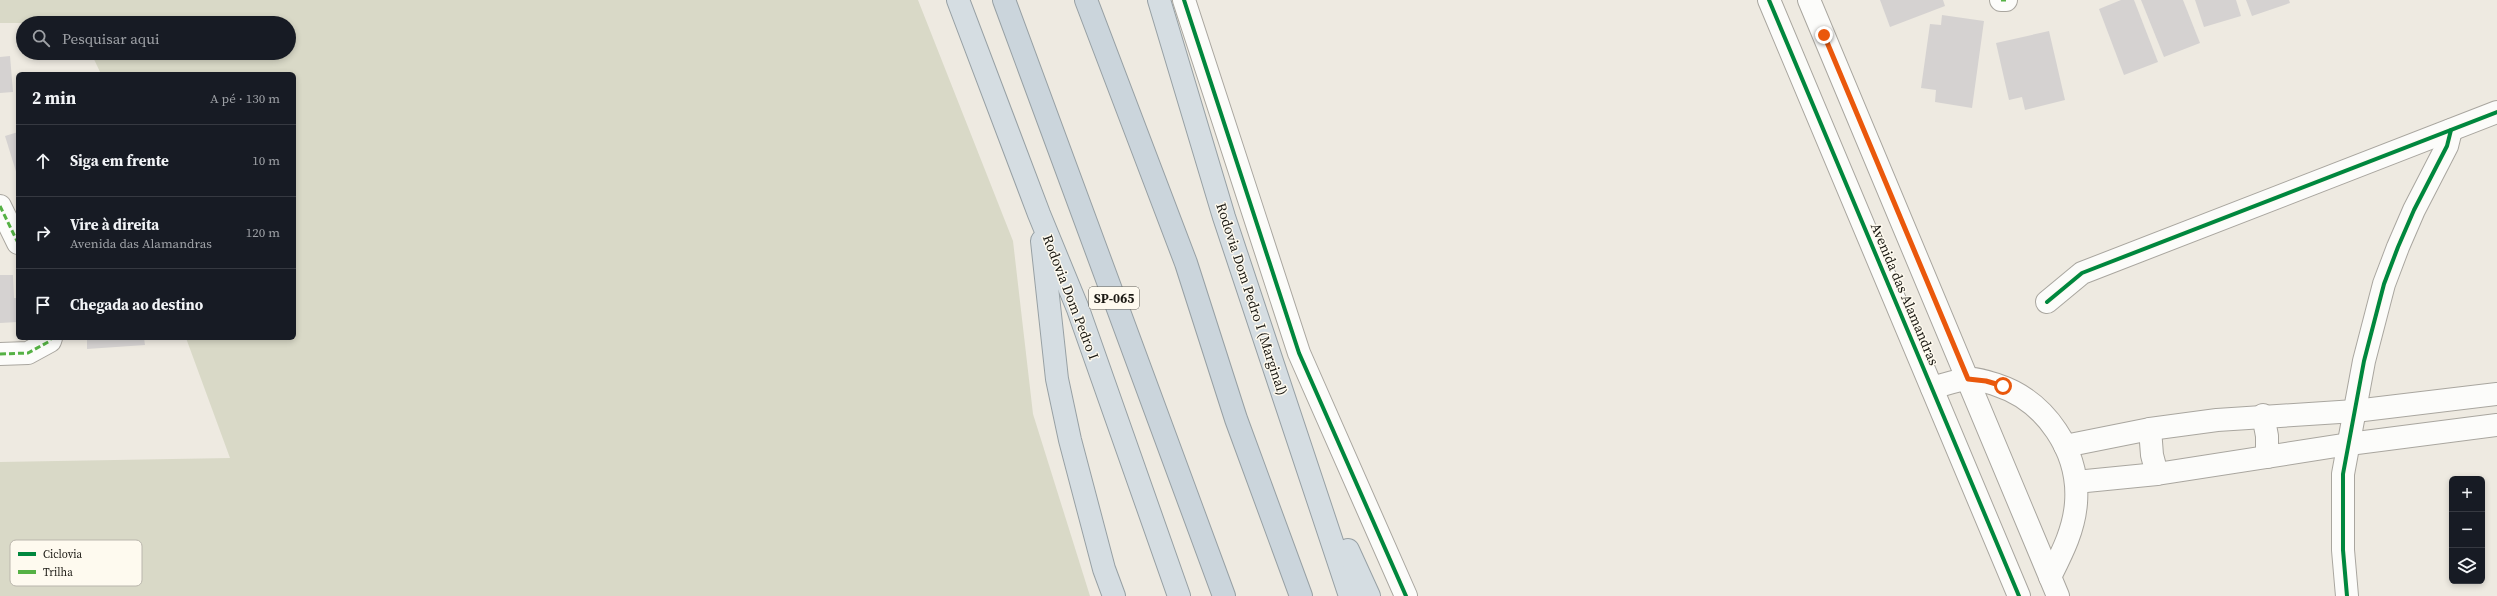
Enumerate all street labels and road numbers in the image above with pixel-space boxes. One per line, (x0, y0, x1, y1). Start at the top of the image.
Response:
street label: Rodovia Dom Pedro I (Marginal) (1211, 200, 1293, 398)
street label: Avenida das Alamandras (1866, 220, 1944, 368)
street label: Rodovia Dom Pedro I (1038, 232, 1104, 362)
road number: SP-065 (1089, 287, 1139, 309)

